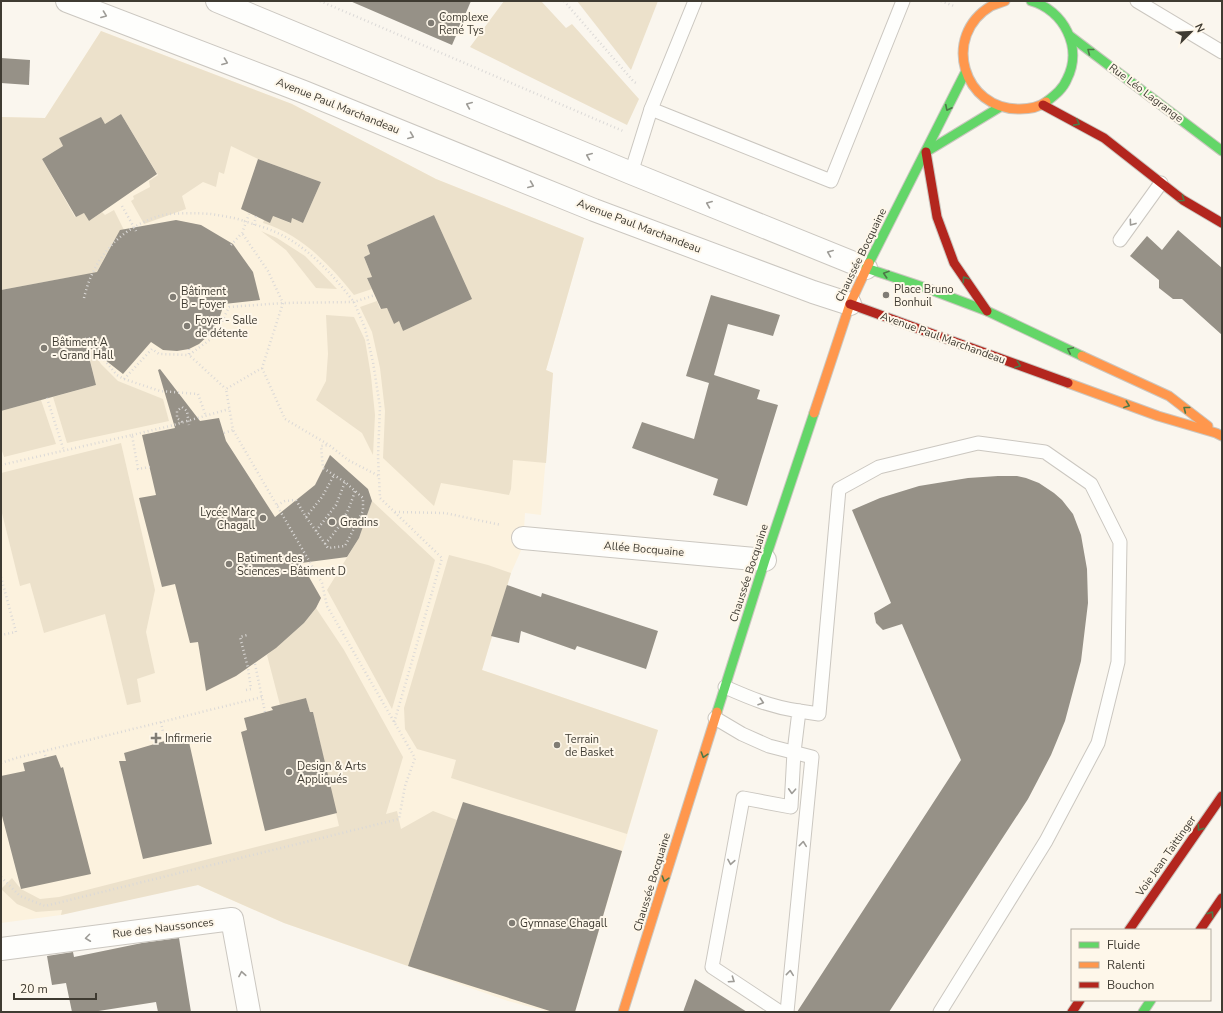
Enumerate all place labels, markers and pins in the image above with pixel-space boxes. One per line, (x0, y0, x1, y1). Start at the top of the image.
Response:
place label: Complexe René Tys (439, 10, 489, 38)
marker: Complexe René Tys (426, 18, 436, 28)
place label: Place Bruno Bonhuil (894, 282, 954, 310)
place label: Bâtiment B - Foyer (181, 284, 226, 312)
marker: Place Bruno Bonhuil (881, 290, 891, 300)
marker: Bâtiment B - Foyer (168, 292, 178, 302)
place label: Foyer - Salle de détente (195, 313, 258, 341)
marker: Foyer - Salle de détente (182, 321, 192, 331)
place label: Bâtiment A - Grand Hall (52, 335, 114, 363)
marker: Bâtiment A - Grand Hall (39, 343, 49, 353)
place label: Lycée Marc Chagall (200, 505, 256, 533)
marker: Lycée Marc Chagall (258, 513, 268, 523)
place label: Gradins (340, 515, 378, 530)
marker: Gradins (327, 517, 337, 527)
place label: Batiment des Sciences - Bâtiment D (237, 551, 346, 579)
marker: Batiment des Sciences - Bâtiment D (224, 559, 234, 569)
place label: Infirmerie (165, 731, 212, 746)
marker: Infirmerie (150, 732, 162, 744)
place label: Terrain de Basket (565, 732, 614, 760)
marker: Terrain de Basket (552, 740, 562, 750)
place label: Design & Arts Appliqués (297, 759, 366, 787)
marker: Design & Arts Appliqués (284, 767, 294, 777)
place label: Gymnase Chagall (520, 916, 608, 931)
marker: Gymnase Chagall (507, 918, 517, 928)

